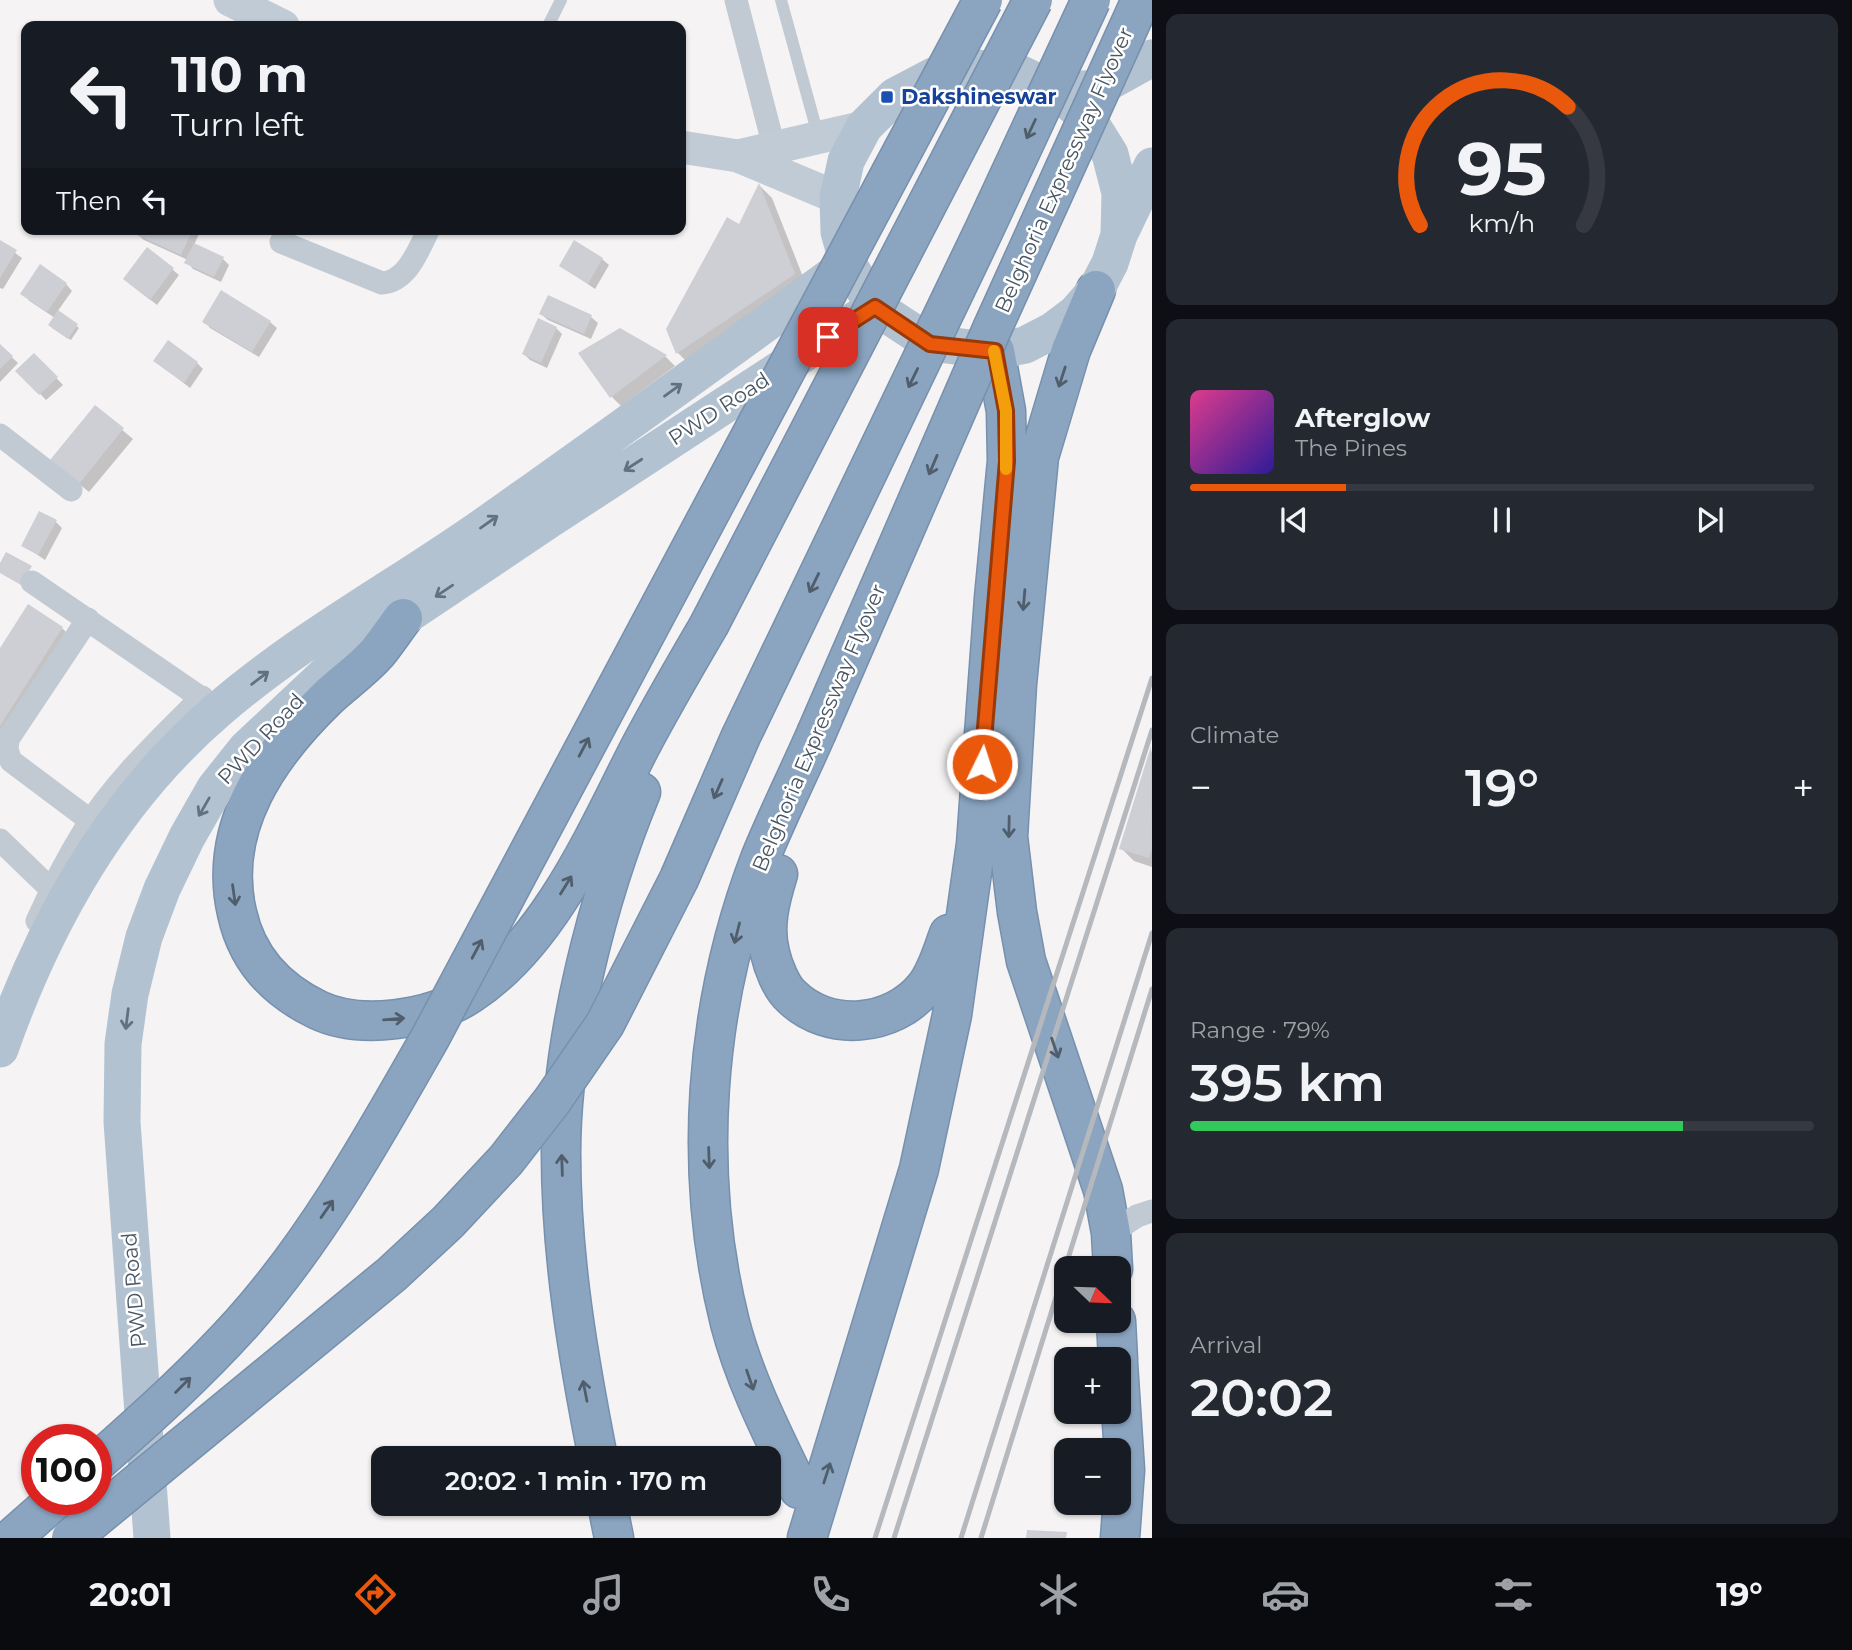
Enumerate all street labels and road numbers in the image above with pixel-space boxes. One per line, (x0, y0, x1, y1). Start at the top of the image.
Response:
street label: Belghoria Expressway Flyover (989, 23, 1138, 316)
street label: PWD Road (663, 367, 774, 451)
street label: Belghoria Expressway Flyover (746, 580, 891, 875)
street label: PWD Road (212, 688, 309, 789)
street label: PWD Road (116, 1231, 151, 1349)

